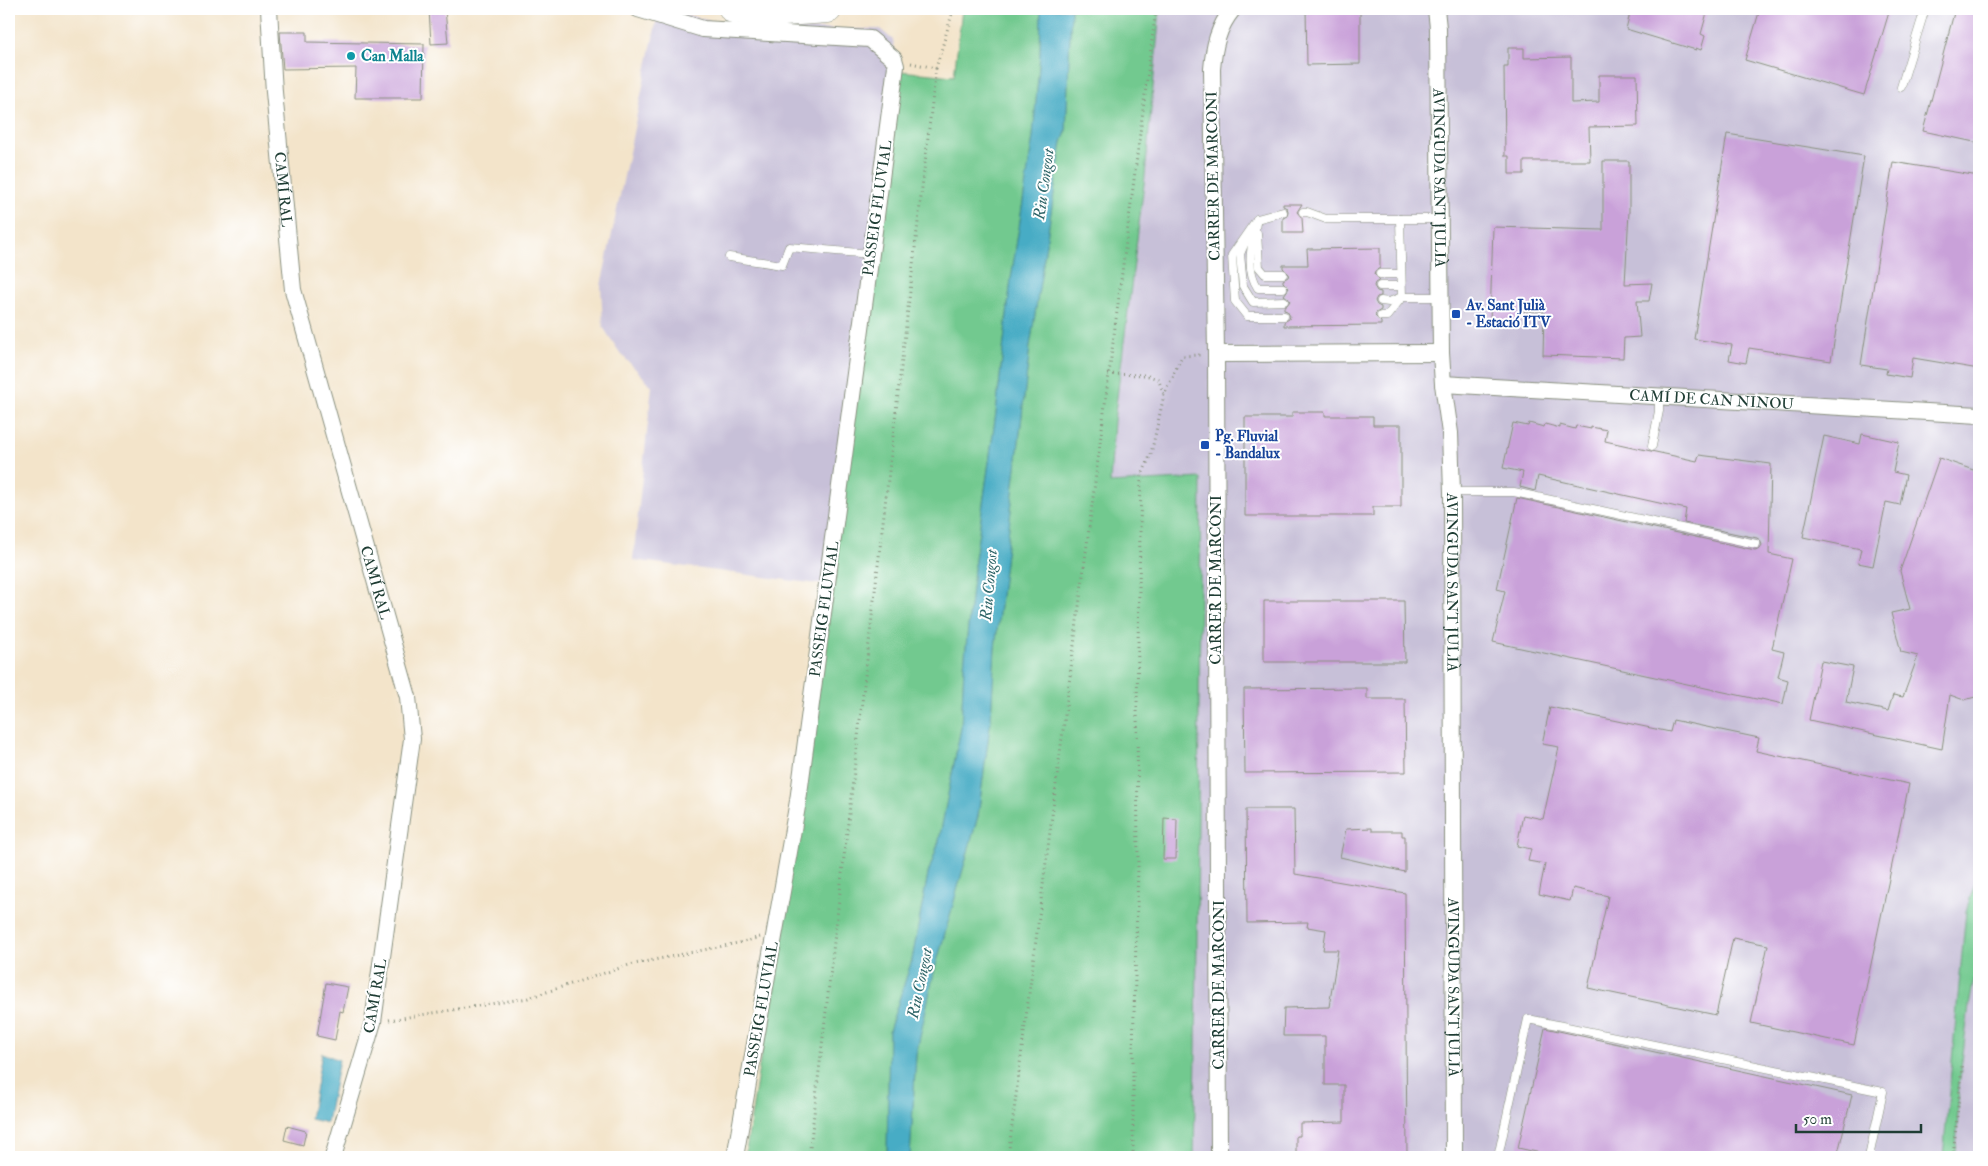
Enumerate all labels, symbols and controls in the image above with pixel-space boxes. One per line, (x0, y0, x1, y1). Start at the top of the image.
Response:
place label: Can Malla (361, 47, 424, 66)
marker: Can Malla (345, 50, 357, 62)
street label: AVINGUDA SANT JULIÀ (1429, 87, 1450, 268)
street label: CARRER DE MARCONI (1203, 91, 1224, 261)
street label: PASSEIG FLUVIAL (859, 139, 896, 277)
water label: Riu Congost (1029, 146, 1059, 222)
street label: CAMÍ RAL (270, 151, 296, 228)
place label: Av. Sant Julià - Estació ITV (1465, 296, 1552, 332)
marker: Av. Sant Julià - Estació ITV (1450, 308, 1462, 320)
street label: CAMÍ DE CAN NINOU (1629, 386, 1795, 414)
place label: Pg. Fluvial - Bandalux (1215, 427, 1280, 463)
marker: Pg. Fluvial - Bandalux (1199, 439, 1211, 451)
street label: AVINGUDA SANT JULIÀ (1441, 492, 1463, 672)
street label: CARRER DE MARCONI (1207, 495, 1226, 665)
street label: PASSEIG FLUVIAL (806, 540, 843, 678)
street label: CAMÍ RAL (356, 544, 395, 622)
water label: Riu Congost (976, 547, 1002, 623)
street label: AVINGUDA SANT JULIÀ (1443, 897, 1464, 1077)
street label: CARRER DE MARCONI (1210, 900, 1229, 1070)
street label: PASSEIG FLUVIAL (740, 940, 783, 1078)
water label: Riu Congost (903, 945, 937, 1021)
street label: CAMÍ RAL (359, 957, 391, 1035)
scale bar (1796, 1101, 1920, 1133)
text: 50 m (1803, 1110, 1832, 1129)

